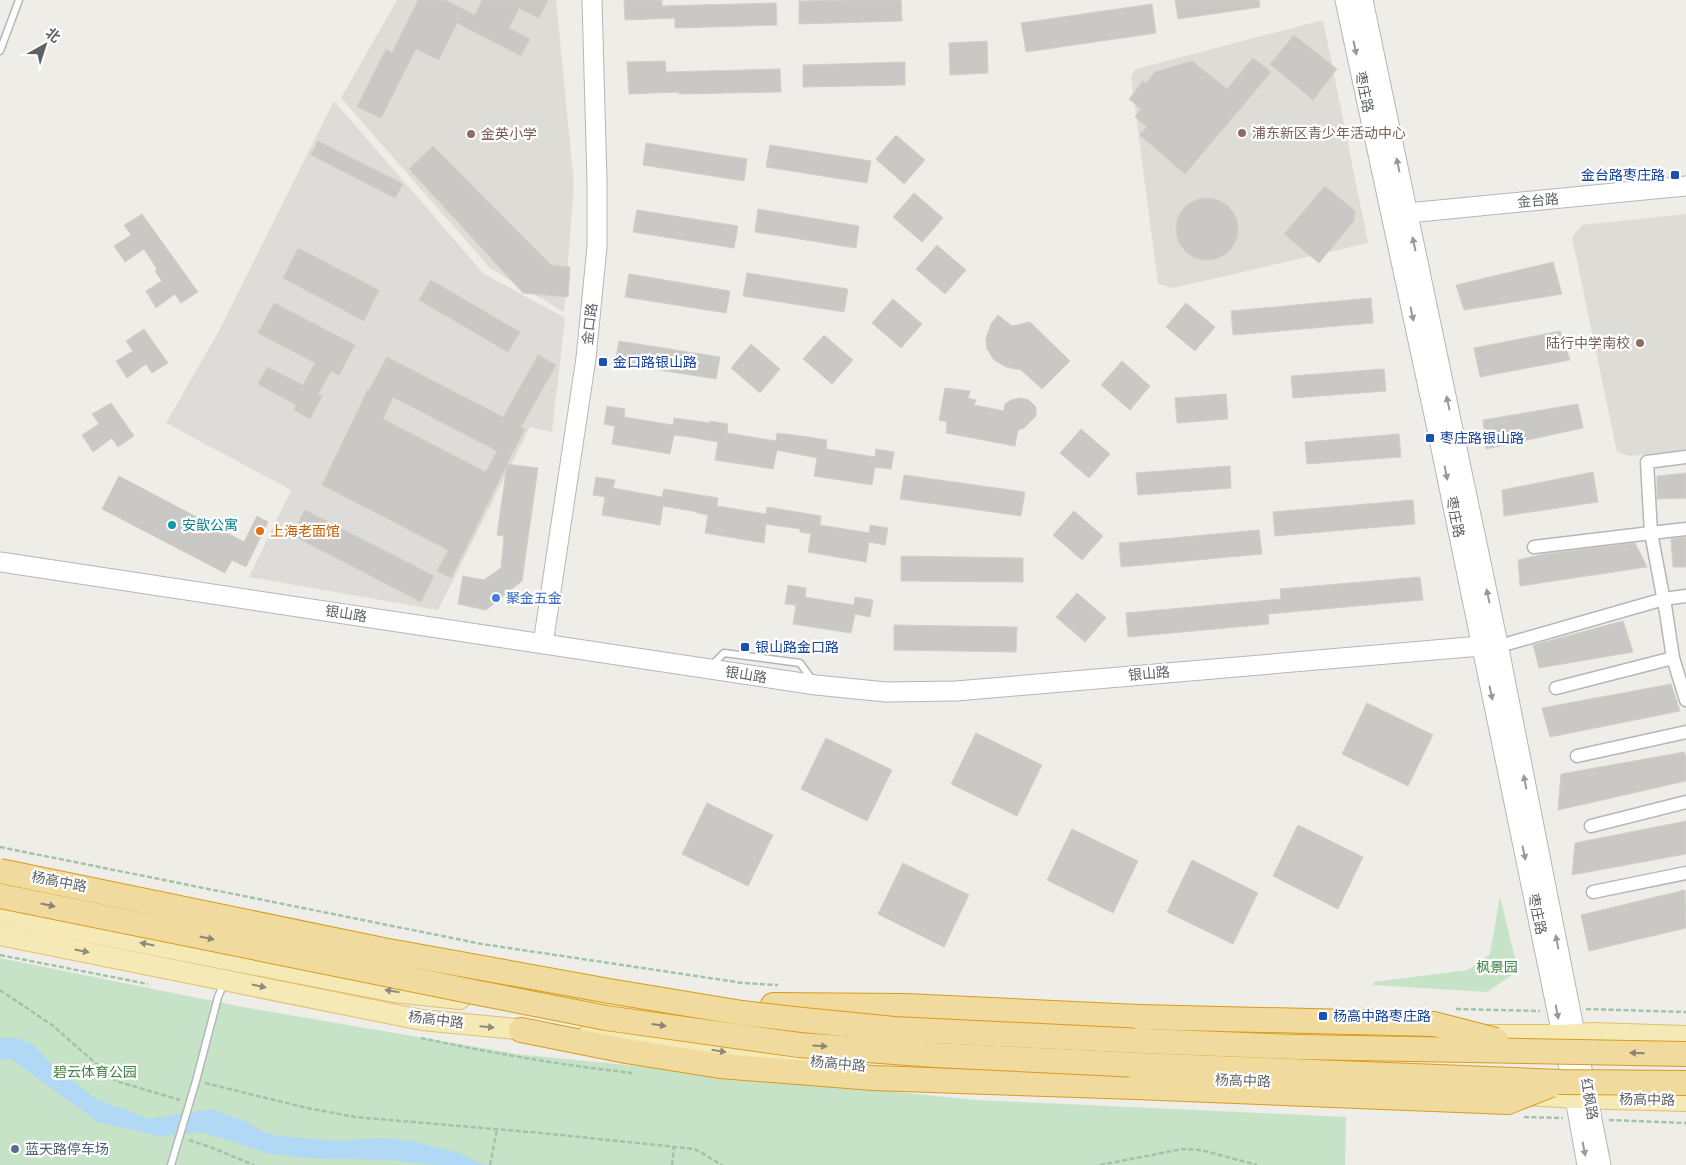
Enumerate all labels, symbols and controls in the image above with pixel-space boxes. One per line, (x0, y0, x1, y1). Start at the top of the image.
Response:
north arrow (20, 20, 70, 70)
text: 北 (41, 23, 64, 47)
one-way arrow (1351, 40, 1359, 55)
street label: 枣庄路 (1350, 69, 1378, 115)
place label: 浦东新区青少年活动中心 (1252, 124, 1406, 143)
place label: 金英小学 (481, 125, 537, 144)
marker: 浦东新区青少年活动中心 (1236, 127, 1248, 139)
marker: 金英小学 (465, 128, 477, 140)
one-way arrow (1394, 158, 1402, 173)
place label: 金台路枣庄路 (1581, 166, 1665, 185)
marker: 金台路枣庄路 (1669, 169, 1681, 181)
street label: 金台路 (1516, 190, 1560, 212)
one-way arrow (1410, 235, 1418, 251)
street label: 金口路 (578, 302, 602, 346)
one-way arrow (1408, 307, 1416, 322)
place label: 陆行中学南校 (1546, 334, 1630, 353)
marker: 陆行中学南校 (1634, 337, 1646, 349)
place label: 金口路银山路 (613, 353, 697, 372)
marker: 金口路银山路 (597, 356, 609, 368)
one-way arrow (1443, 394, 1451, 410)
place label: 枣庄路银山路 (1440, 429, 1524, 448)
marker: 枣庄路银山路 (1424, 432, 1436, 444)
one-way arrow (1442, 465, 1450, 481)
street label: 枣庄路 (1442, 495, 1468, 539)
place label: 安歆公寓 (182, 516, 238, 535)
marker: 安歆公寓 (166, 519, 178, 531)
place label: 上海老面馆 (270, 522, 340, 541)
marker: 上海老面馆 (254, 525, 266, 537)
place label: 聚金五金 (506, 589, 562, 608)
one-way arrow (1484, 589, 1492, 604)
marker: 聚金五金 (490, 592, 502, 604)
street label: 银山路 (324, 601, 368, 627)
place label: 银山路金口路 (755, 638, 839, 657)
marker: 银山路金口路 (739, 641, 751, 653)
street label: 银山路 (724, 662, 768, 688)
street label: 银山路 (1127, 663, 1171, 685)
one-way arrow (1487, 686, 1495, 701)
one-way arrow (1521, 774, 1529, 790)
one-way arrow (1520, 845, 1528, 860)
street label: 杨高中路 (30, 867, 88, 897)
street label: 枣庄路 (1523, 891, 1551, 937)
one-way arrow (40, 902, 56, 910)
one-way arrow (1553, 933, 1561, 949)
one-way arrow (199, 934, 215, 942)
one-way arrow (138, 939, 154, 947)
one-way arrow (75, 948, 91, 956)
park label: 枫景园 (1476, 958, 1518, 977)
one-way arrow (251, 983, 267, 991)
one-way arrow (384, 987, 400, 995)
one-way arrow (1553, 1004, 1561, 1019)
street label: 杨高中路 (407, 1007, 465, 1033)
place label: 杨高中路枣庄路 (1333, 1007, 1431, 1026)
marker: 杨高中路枣庄路 (1317, 1010, 1329, 1022)
one-way arrow (651, 1021, 667, 1029)
one-way arrow (480, 1023, 496, 1031)
one-way arrow (812, 1042, 828, 1050)
one-way arrow (711, 1047, 727, 1055)
one-way arrow (1629, 1049, 1645, 1057)
street label: 杨高中路 (809, 1052, 867, 1076)
park label: 碧云体育公园 (53, 1063, 137, 1082)
street label: 杨高中路 (1215, 1071, 1271, 1091)
street label: 红枫路 (1576, 1077, 1602, 1121)
street label: 杨高中路 (1619, 1090, 1675, 1110)
place label: 蓝天路停车场 (25, 1140, 109, 1159)
one-way arrow (1581, 1141, 1589, 1157)
marker: 蓝天路停车场 (9, 1143, 21, 1155)

